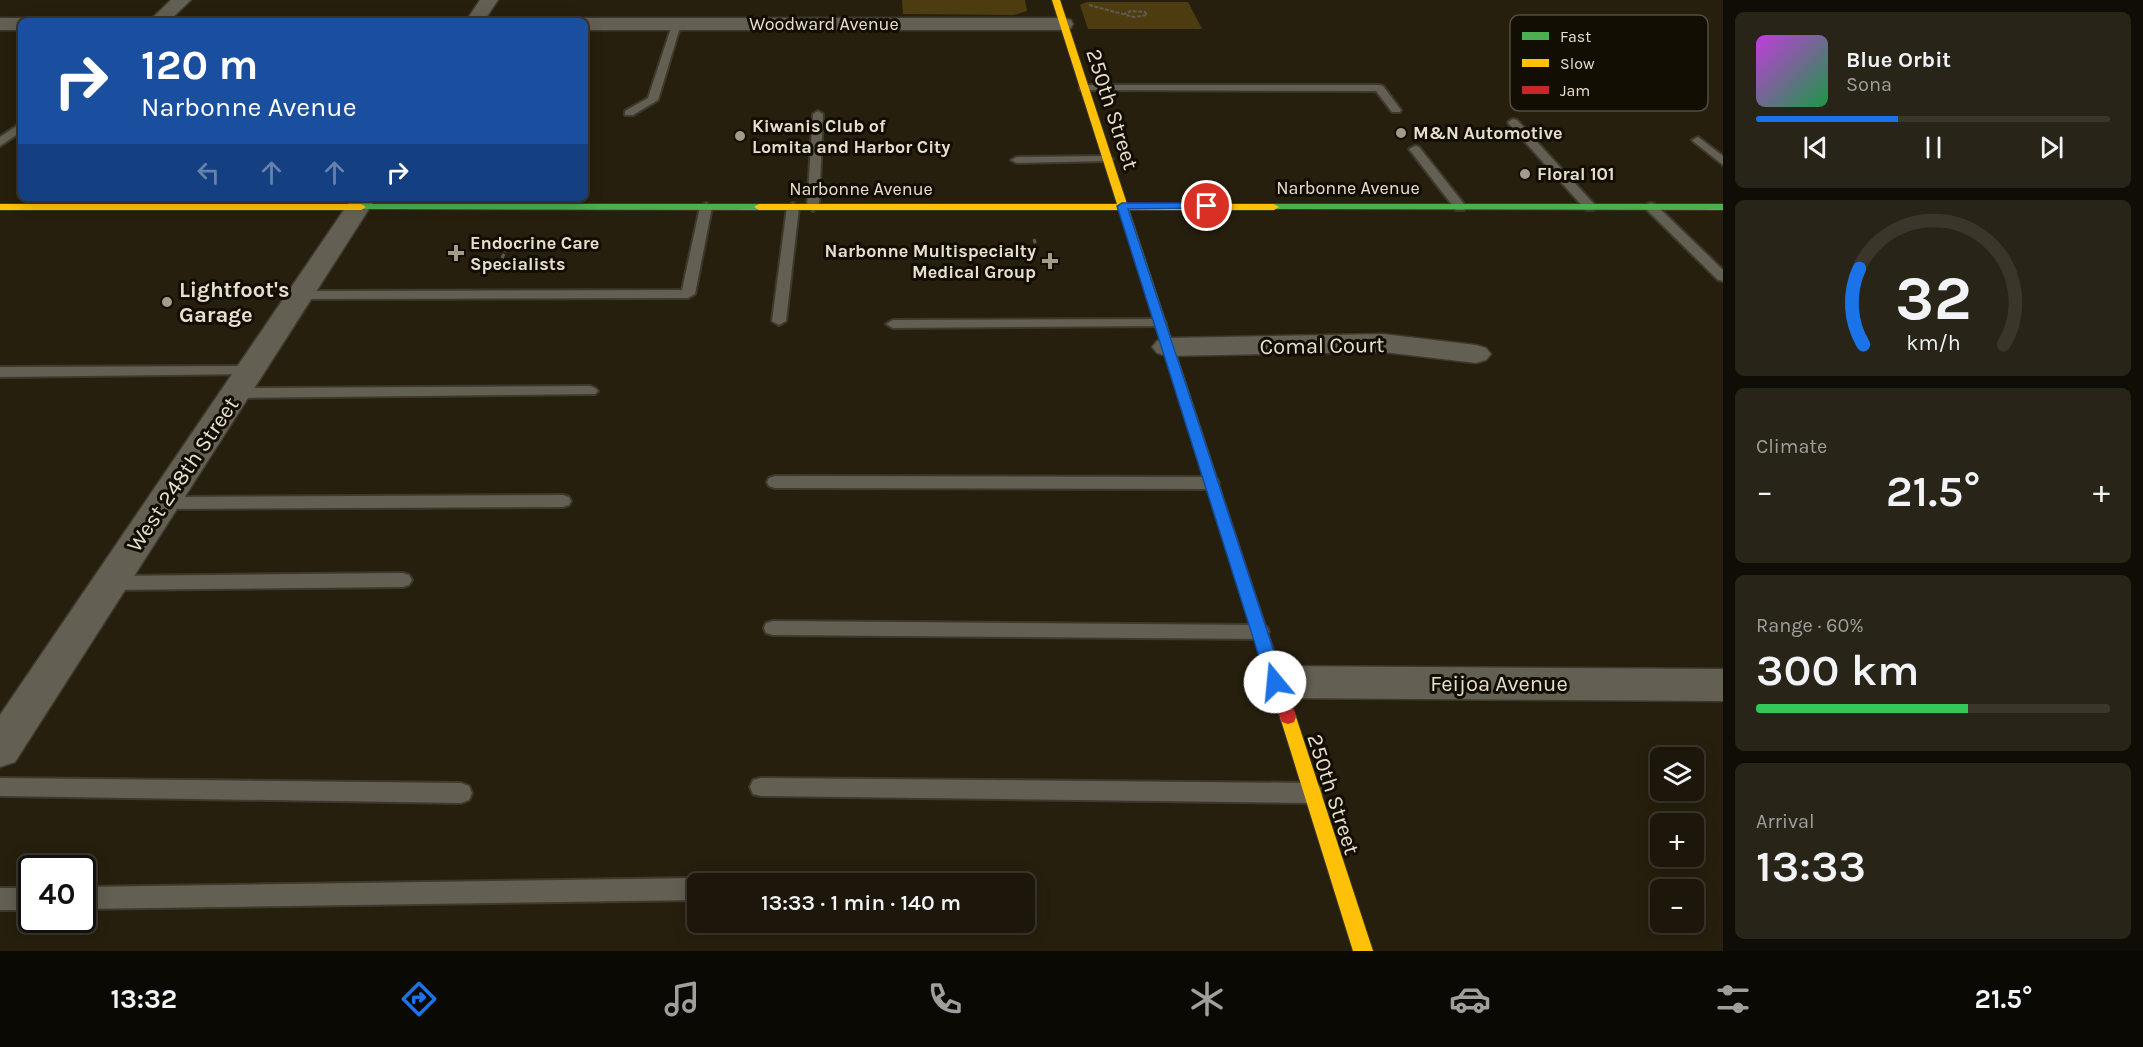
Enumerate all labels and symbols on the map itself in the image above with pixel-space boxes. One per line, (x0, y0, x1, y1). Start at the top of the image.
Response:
street label: Woodward Avenue (749, 13, 899, 35)
legend (1510, 15, 1708, 111)
text: Fast (1560, 27, 1591, 46)
street label: 250th Street (1080, 46, 1144, 173)
text: Slow (1560, 54, 1595, 73)
text: Jam (1560, 81, 1590, 100)
place label: Kiwanis Club of Lomita and Harbor City (752, 115, 950, 158)
place label: M&N Automotive (1413, 122, 1563, 144)
marker: M&N Automotive (1394, 126, 1408, 140)
marker: Kiwanis Club of Lomita and Harbor City (733, 129, 747, 143)
place label: Floral 101 (1537, 163, 1614, 185)
marker: Floral 101 (1518, 167, 1532, 181)
street label: Narbonne Avenue (1276, 177, 1420, 199)
street label: Narbonne Avenue (789, 178, 933, 200)
pin (1181, 180, 1232, 231)
place label: Endocrine Care Specialists (470, 232, 599, 275)
place label: Narbonne Multispecialty Medical Group (825, 240, 1036, 283)
marker: Endocrine Care Specialists (447, 244, 465, 262)
marker: Narbonne Multispecialty Medical Group (1041, 252, 1059, 270)
place label: Lightfoot's Garage (179, 277, 290, 328)
marker: Lightfoot's Garage (160, 295, 174, 309)
street label: Comal Court (1259, 332, 1385, 360)
street label: West 248th Street (121, 392, 244, 557)
position arrow (1243, 650, 1307, 714)
street label: Feijoa Avenue (1430, 671, 1568, 697)
street label: 250th Street (1301, 731, 1365, 858)
speed limit sign: 40 (18, 855, 96, 933)

